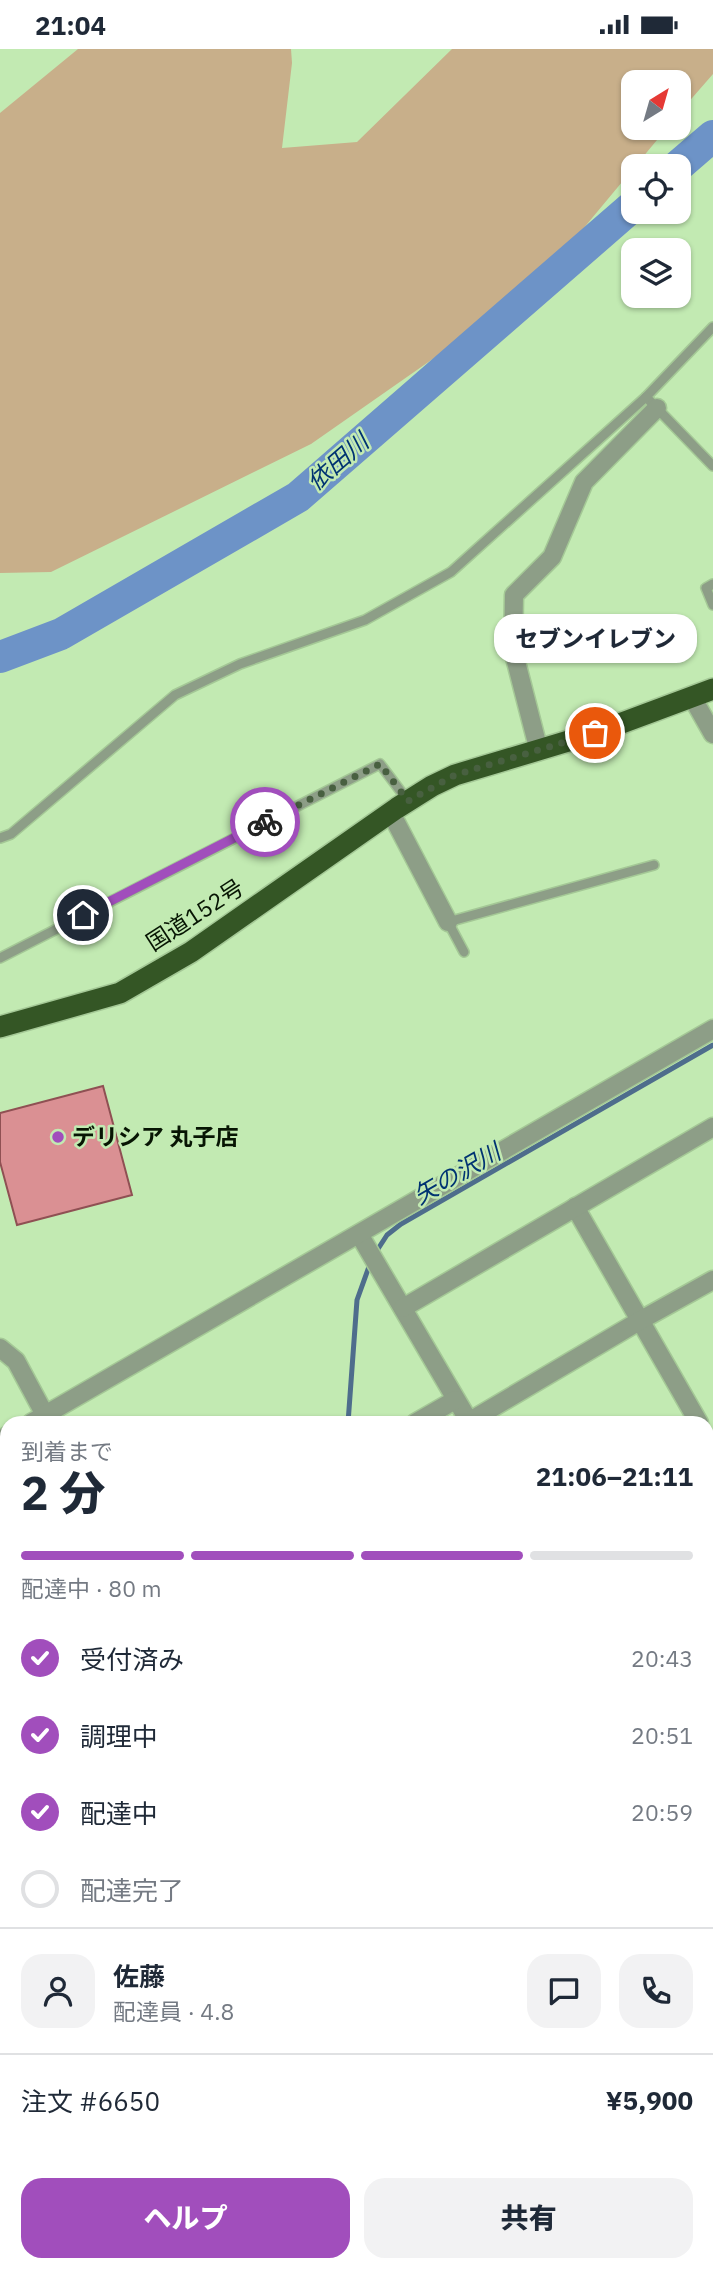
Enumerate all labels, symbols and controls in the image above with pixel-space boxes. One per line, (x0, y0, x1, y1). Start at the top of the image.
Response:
text: 21:04 (35, 8, 106, 42)
north arrow (621, 70, 691, 140)
map controls (621, 70, 691, 308)
button: locate (621, 154, 691, 224)
button: layers (621, 238, 691, 308)
water label: 依田川 (300, 424, 377, 497)
callout: セブンイレブン (494, 614, 696, 663)
text: セブンイレブン (515, 623, 676, 653)
pin (565, 703, 625, 763)
icon: bag (576, 714, 614, 752)
courier (230, 787, 300, 857)
icon: bike (246, 803, 284, 841)
street label: 国道152号 (140, 872, 249, 957)
pin (53, 885, 113, 945)
icon: home (64, 896, 102, 934)
place label: デリシア 丸子店 (72, 1121, 238, 1151)
marker: デリシア 丸子店 (50, 1129, 66, 1145)
water label: 矢の沢川 (407, 1134, 509, 1211)
text: 到着まで (21, 1436, 113, 1466)
text: 21:06–21:11 (536, 1459, 693, 1493)
text: 2 分 (21, 1463, 105, 1523)
text: 配達中 · 80 m (21, 1573, 161, 1603)
icon: check (21, 1639, 59, 1677)
text: 受付済み (80, 1642, 184, 1676)
text: 20:43 (631, 1643, 693, 1673)
icon: check (21, 1716, 59, 1754)
text: 調理中 (80, 1719, 158, 1753)
text: 20:51 (631, 1720, 693, 1750)
icon: check (21, 1793, 59, 1831)
text: 配達中 (80, 1796, 158, 1830)
text: 20:59 (631, 1797, 693, 1827)
text: 配達完了 (80, 1873, 184, 1907)
button: person (21, 1954, 95, 2028)
button: chat (527, 1954, 601, 2028)
button: phone (619, 1954, 693, 2028)
text: 佐藤 (113, 1959, 165, 1993)
text: 配達員 · 4.8 (113, 1996, 234, 2026)
text: ¥5,900 (606, 2083, 693, 2117)
text: 注文 #6650 (21, 2084, 160, 2118)
button: ヘルプ (21, 2178, 350, 2258)
button: 共有 (364, 2178, 693, 2258)

